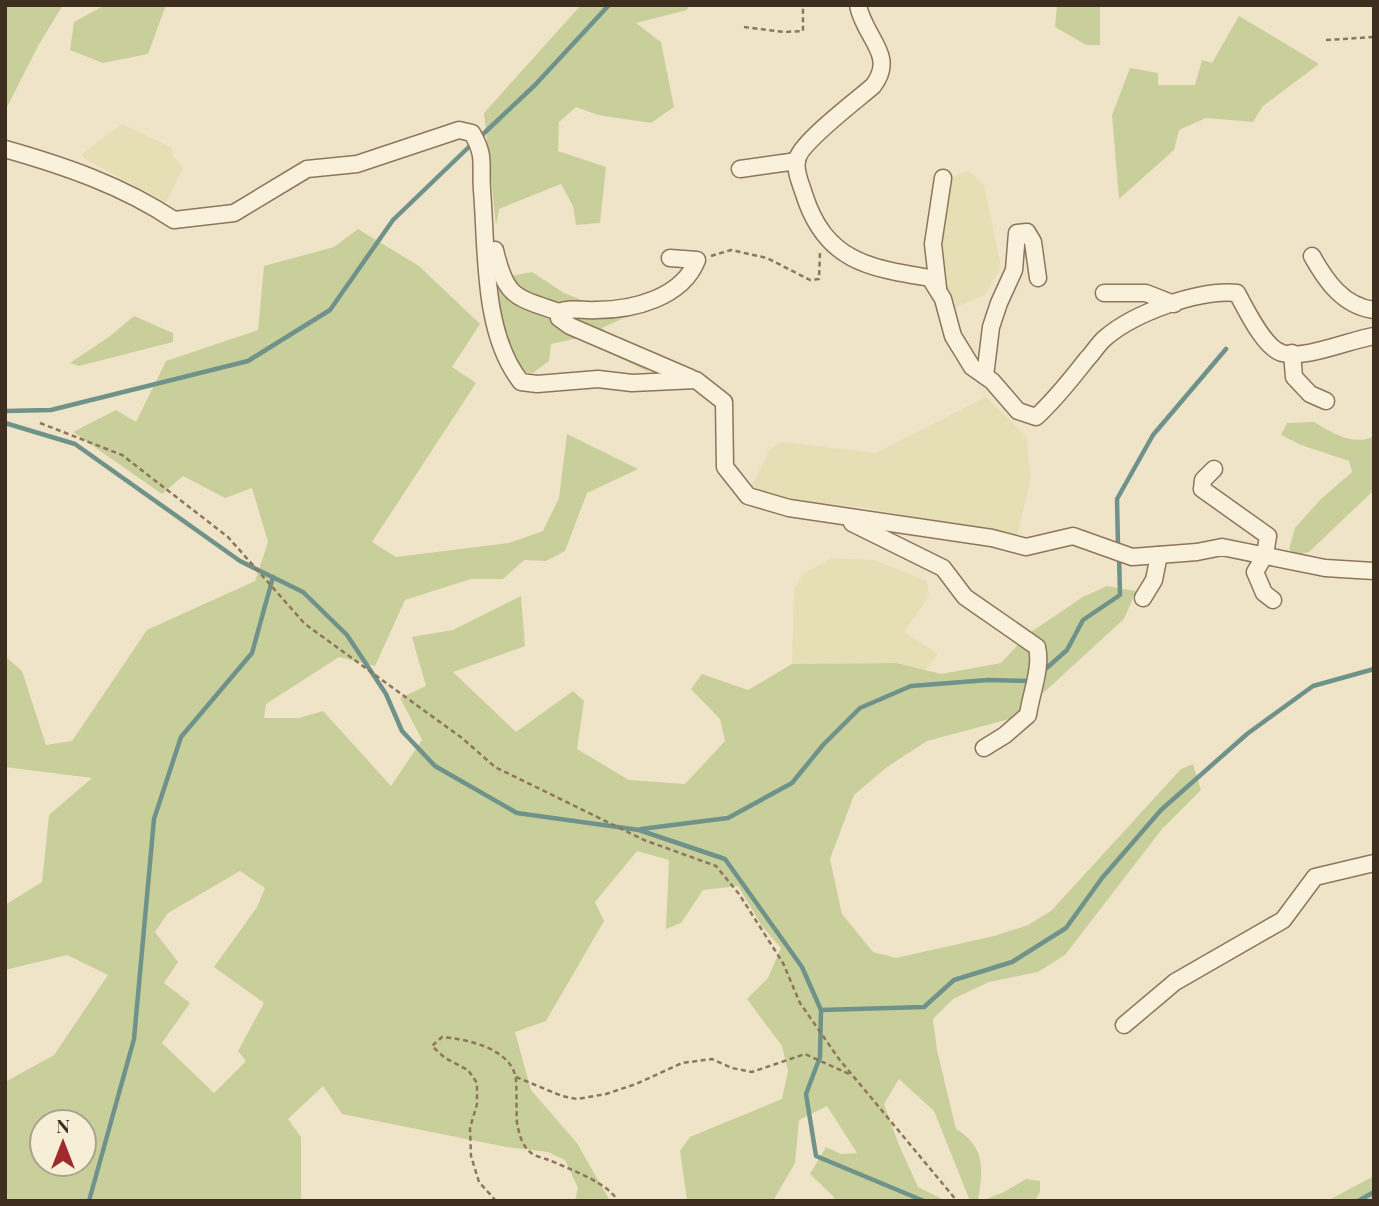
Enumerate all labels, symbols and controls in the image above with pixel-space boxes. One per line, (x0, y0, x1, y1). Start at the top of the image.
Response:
north arrow (28, 1108, 98, 1178)
text: N (56, 1112, 70, 1138)

